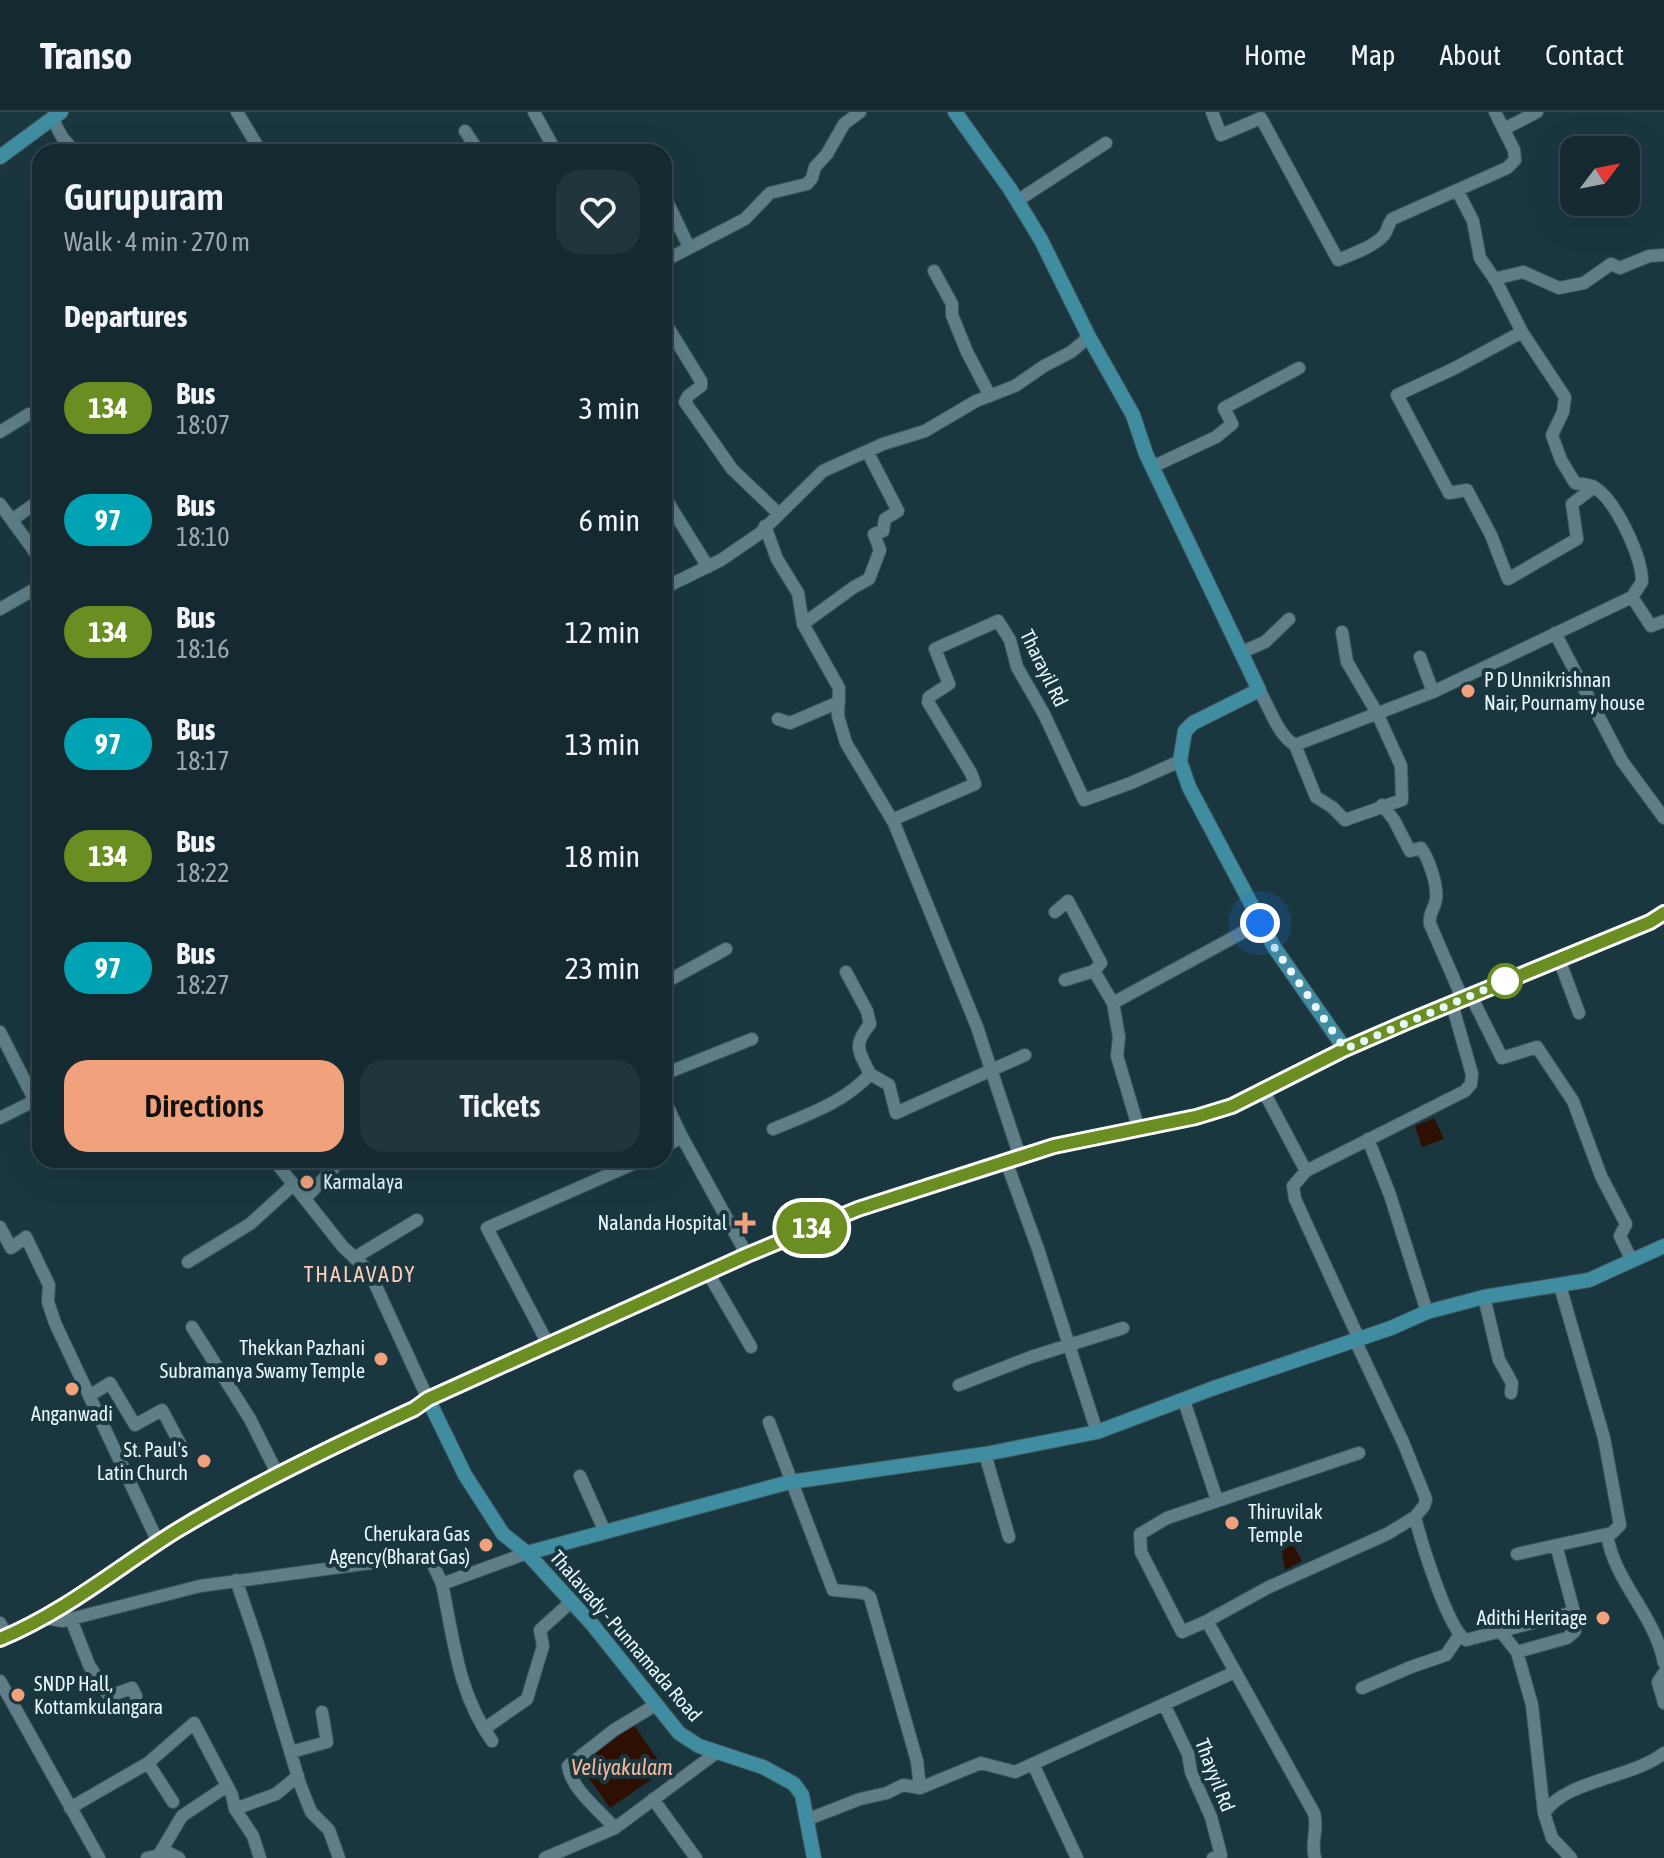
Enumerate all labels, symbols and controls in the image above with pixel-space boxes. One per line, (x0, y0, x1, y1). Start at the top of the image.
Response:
text: Transo (40, 34, 132, 77)
text: Home (1244, 39, 1306, 71)
text: Map (1350, 39, 1395, 71)
text: About (1439, 39, 1501, 71)
text: Contact (1545, 39, 1624, 71)
north arrow (1560, 136, 1640, 216)
map controls (1560, 136, 1640, 216)
button: heart (556, 170, 640, 254)
text: Gurupuram (64, 175, 224, 218)
text: Walk · 4 min · 270 m (64, 227, 250, 257)
text: Departures (64, 299, 187, 333)
text: Bus (176, 376, 215, 410)
text: 3 min (579, 391, 640, 425)
text: 134 (88, 392, 128, 424)
text: 18:07 (176, 410, 230, 440)
text: Bus (176, 488, 215, 522)
text: 6 min (579, 503, 640, 537)
text: 97 (95, 504, 121, 536)
text: 18:10 (176, 522, 230, 552)
text: Bus (176, 600, 215, 634)
text: 12 min (565, 615, 640, 649)
text: 134 (88, 616, 128, 648)
street label: Tharayil Rd (1016, 626, 1073, 710)
text: 18:16 (176, 634, 230, 664)
place label: P D Unnikrishnan Nair, Pournamy house (1484, 668, 1645, 714)
marker: P D Unnikrishnan Nair, Pournamy house (1459, 682, 1477, 700)
text: Bus (176, 712, 215, 746)
text: 13 min (565, 727, 640, 761)
text: 97 (95, 728, 121, 760)
text: 18:17 (176, 746, 230, 776)
text: Bus (176, 824, 215, 858)
text: 18 min (565, 839, 640, 873)
text: 134 (88, 840, 128, 872)
text: 18:22 (176, 858, 230, 888)
your location (1240, 903, 1280, 943)
text: Bus (176, 936, 215, 970)
text: 23 min (565, 951, 640, 985)
text: 97 (95, 952, 121, 984)
unlabelled marker (1488, 964, 1522, 998)
text: 18:27 (176, 970, 230, 1000)
button: Directions (64, 1060, 344, 1152)
button: Tickets (360, 1060, 640, 1152)
place label: Karmalaya (323, 1170, 403, 1193)
marker: Karmalaya (298, 1173, 316, 1191)
line badge: 134 (766, 1202, 858, 1254)
place label: Nalanda Hospital (598, 1211, 728, 1234)
marker: Nalanda Hospital (734, 1212, 756, 1234)
text: 134 (792, 1212, 832, 1244)
district label: THALAVADY (304, 1261, 416, 1287)
place label: Thekkan Pazhani Subramanya Swamy Temple (160, 1336, 365, 1382)
marker: Thekkan Pazhani Subramanya Swamy Temple (372, 1350, 390, 1368)
marker: Anganwadi (63, 1380, 81, 1398)
place label: Anganwadi (31, 1402, 113, 1425)
place label: St. Paul's Latin Church (97, 1438, 188, 1484)
marker: St. Paul's Latin Church (195, 1452, 213, 1470)
place label: Thiruvilak Temple (1248, 1500, 1323, 1546)
marker: Thiruvilak Temple (1223, 1514, 1241, 1532)
place label: Cherukara Gas Agency(Bharat Gas) (329, 1522, 470, 1568)
marker: Cherukara Gas Agency(Bharat Gas) (477, 1536, 495, 1554)
street label: Thalavady - Punnamada Road (546, 1545, 707, 1726)
place label: Adithi Heritage (1477, 1606, 1587, 1629)
marker: Adithi Heritage (1594, 1609, 1612, 1627)
place label: SNDP Hall, Kottamkulangara (34, 1672, 163, 1718)
marker: SNDP Hall, Kottamkulangara (9, 1686, 27, 1704)
street label: Thayyil Rd (1191, 1735, 1240, 1814)
water label: Veliyakulam (571, 1754, 673, 1780)

